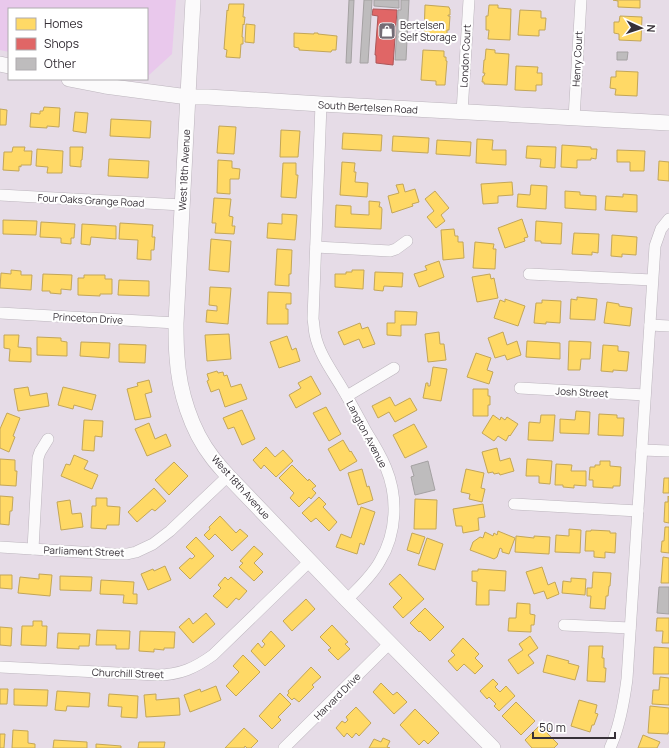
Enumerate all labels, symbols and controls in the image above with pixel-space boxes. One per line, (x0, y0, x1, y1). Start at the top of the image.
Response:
legend (8, 8, 148, 80)
north arrow (621, 8, 661, 48)
text: Homes (44, 15, 83, 32)
place label: Bertelsen Self Storage (400, 18, 457, 44)
shop icon: Bertelsen Self Storage (377, 21, 397, 41)
street label: London Court (456, 24, 474, 88)
text: N (644, 24, 659, 33)
street label: Henry Court (569, 31, 585, 87)
text: Shops (44, 35, 79, 52)
text: Other (44, 55, 77, 72)
street label: South Bertelsen Road (318, 97, 418, 117)
street label: West 18th Avenue (175, 129, 193, 211)
street label: Four Oaks Grange Road (37, 190, 145, 210)
street label: Princeton Drive (53, 309, 124, 327)
street label: Josh Street (555, 384, 609, 400)
street label: Langton Avenue (343, 398, 391, 470)
street label: West 18th Avenue (208, 452, 274, 522)
street label: Parliament Street (43, 543, 125, 559)
street label: Churchill Street (92, 665, 164, 681)
street label: Harvard Drive (310, 669, 364, 723)
scale bar (533, 714, 615, 740)
text: 50 m (539, 719, 566, 736)

